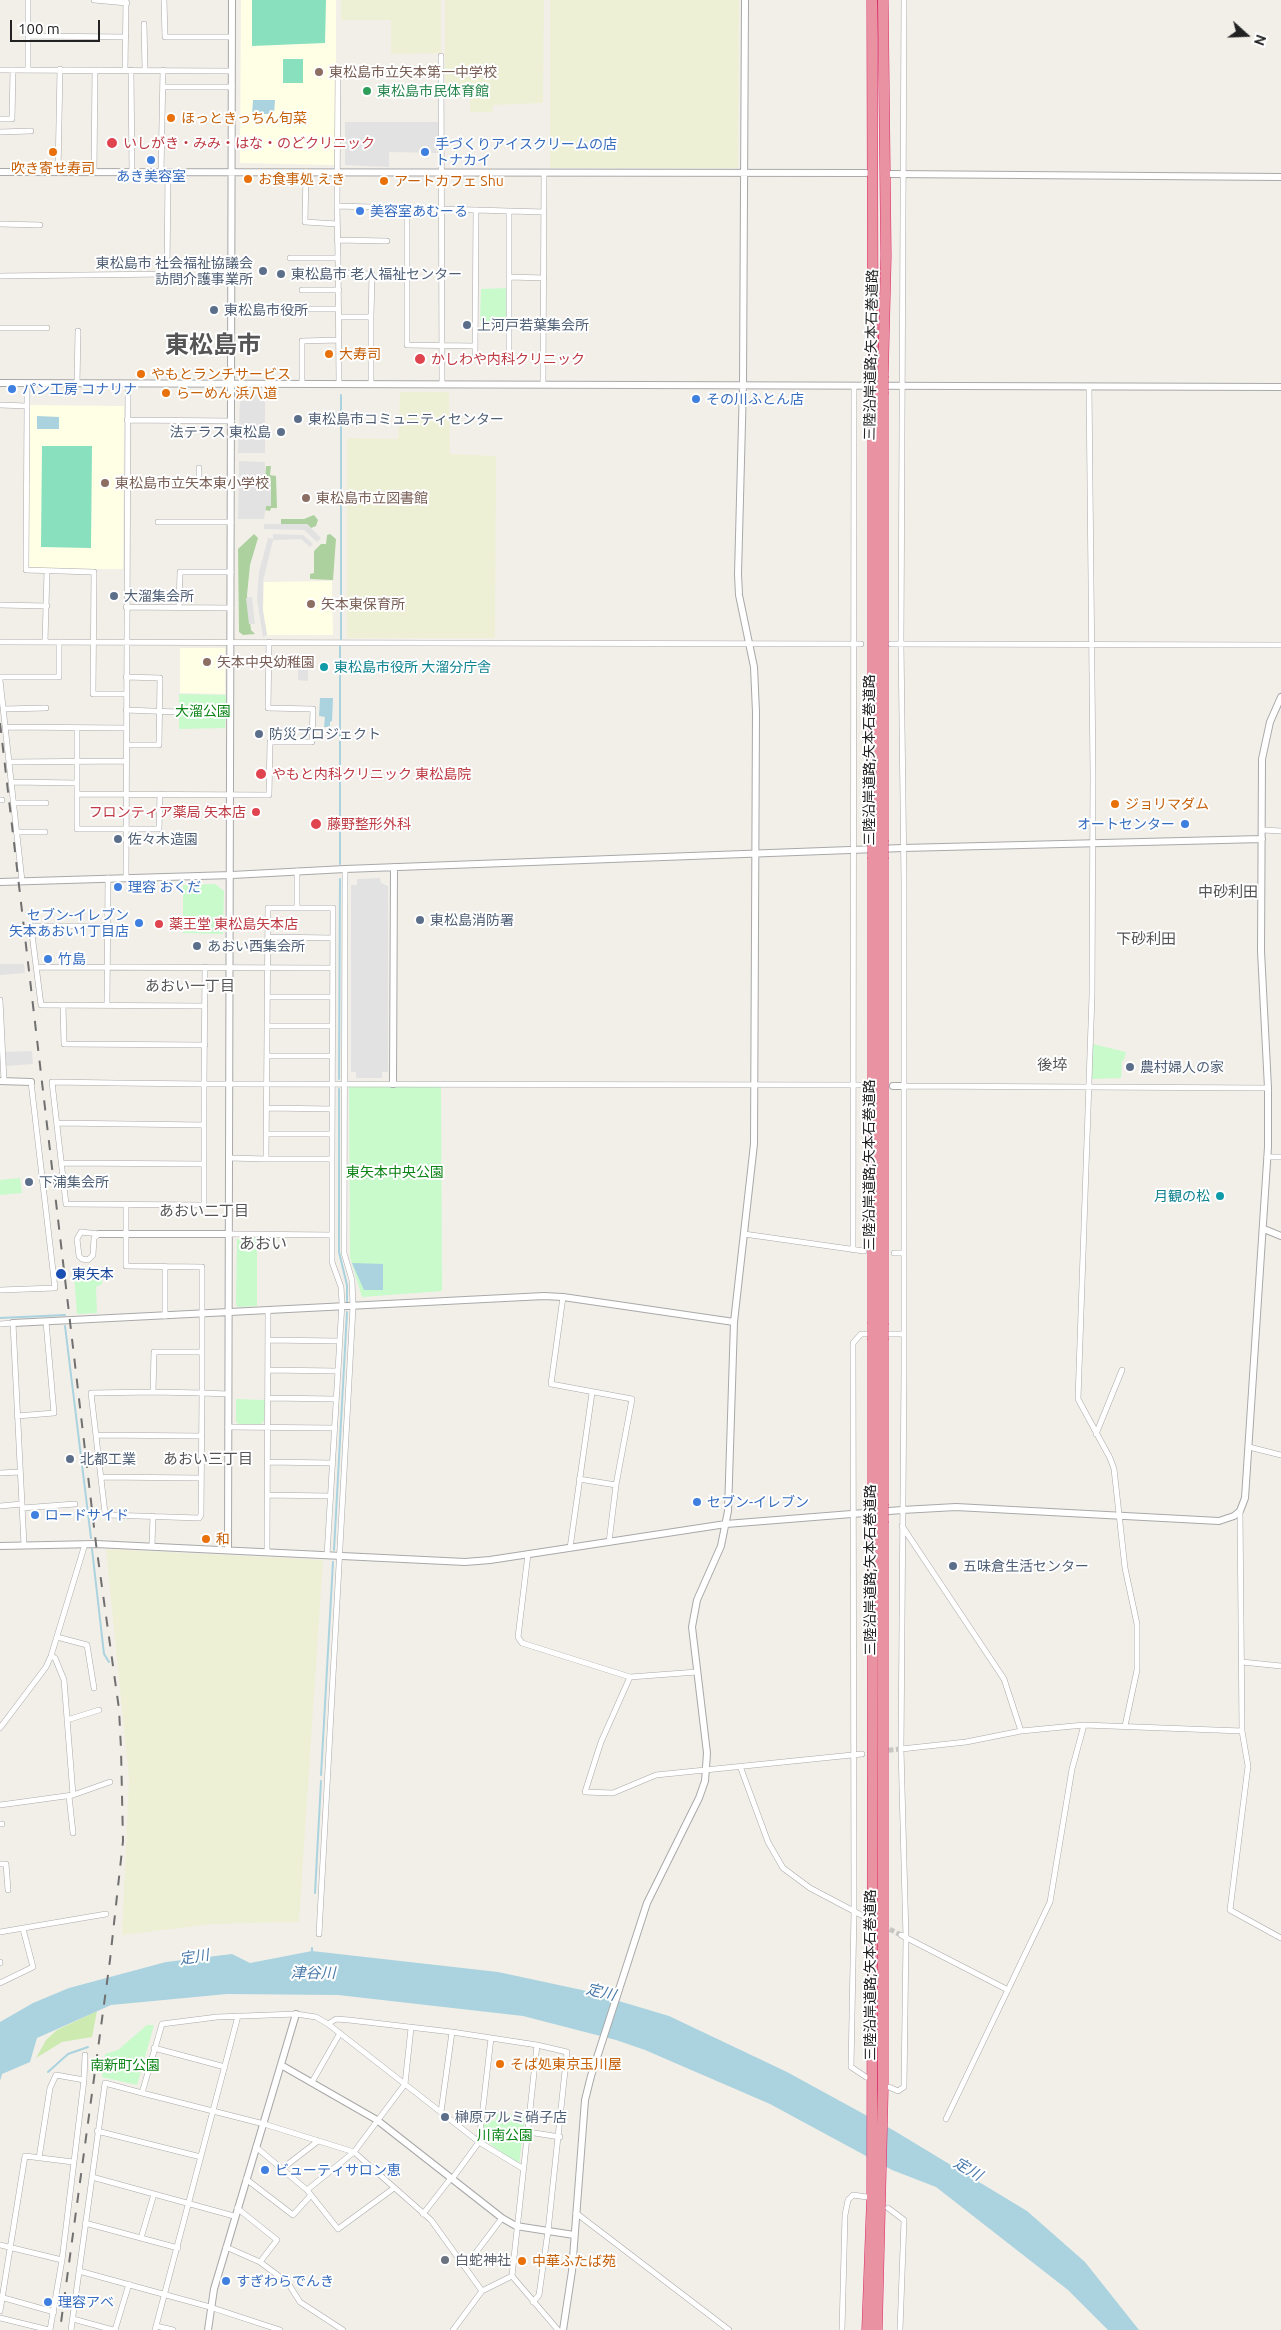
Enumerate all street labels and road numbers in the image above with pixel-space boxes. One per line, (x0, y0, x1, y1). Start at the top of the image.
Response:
street label: 三陸沿岸道路;矢本石巻道路 (861, 269, 881, 441)
street label: 三陸沿岸道路;矢本石巻道路 (861, 674, 877, 846)
street label: 三陸沿岸道路;矢本石巻道路 (861, 1079, 877, 1251)
street label: 三陸沿岸道路;矢本石巻道路 (862, 1484, 878, 1656)
street label: 三陸沿岸道路;矢本石巻道路 (862, 1889, 878, 2061)

